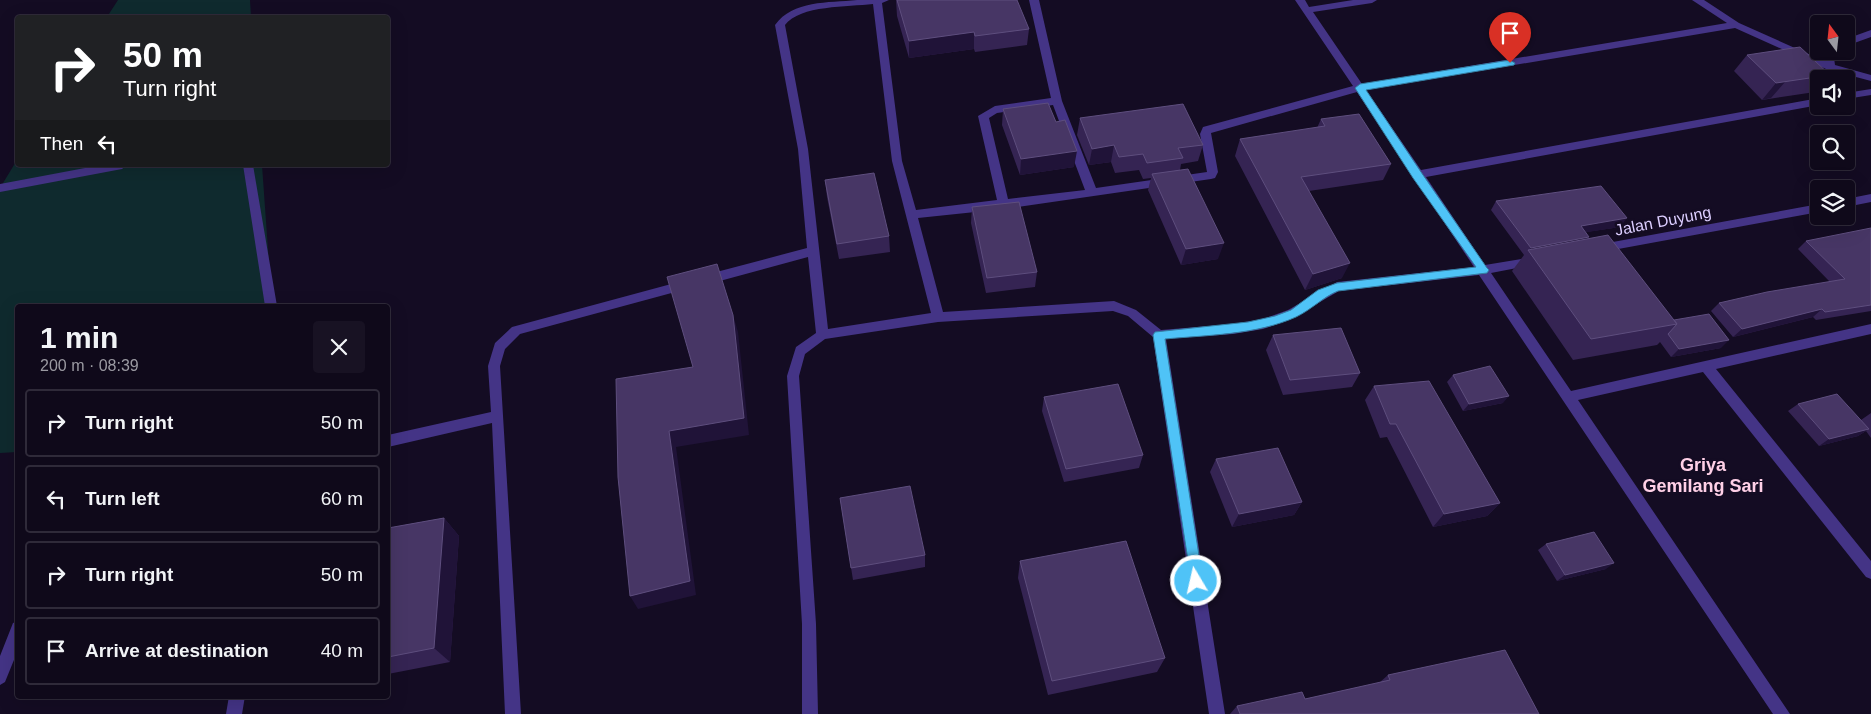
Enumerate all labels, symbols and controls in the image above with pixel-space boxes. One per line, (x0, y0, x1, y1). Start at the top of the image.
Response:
pin (1489, 12, 1531, 63)
north arrow (1810, 15, 1855, 60)
map controls (1810, 15, 1855, 225)
icon: arrive (1496, 19, 1524, 47)
icon: right (40, 35, 105, 100)
text: 50 m (123, 35, 203, 74)
button: sound (1810, 70, 1855, 115)
text: Turn right (123, 76, 216, 101)
button: search (1810, 125, 1855, 170)
icon: left (93, 130, 121, 158)
text: Then (40, 133, 83, 154)
button: layers (1810, 180, 1855, 225)
street label: Jalan Duyung (1613, 203, 1713, 239)
text: 1 min (40, 321, 118, 354)
button: close (313, 321, 365, 373)
text: 200 m · 08:39 (40, 357, 139, 374)
icon: right (42, 409, 70, 437)
text: Turn right (85, 412, 173, 433)
text: 50 m (321, 412, 363, 433)
district label: Griya Gemilang Sari (1642, 455, 1764, 496)
icon: left (42, 485, 70, 513)
text: Turn left (85, 488, 160, 509)
text: 60 m (321, 488, 363, 509)
position arrow (1169, 554, 1221, 606)
icon: right (42, 561, 70, 589)
text: Turn right (85, 564, 173, 585)
text: 50 m (321, 564, 363, 585)
icon: arrive (42, 637, 70, 665)
text: Arrive at destination (85, 640, 269, 661)
text: 40 m (321, 640, 363, 661)

